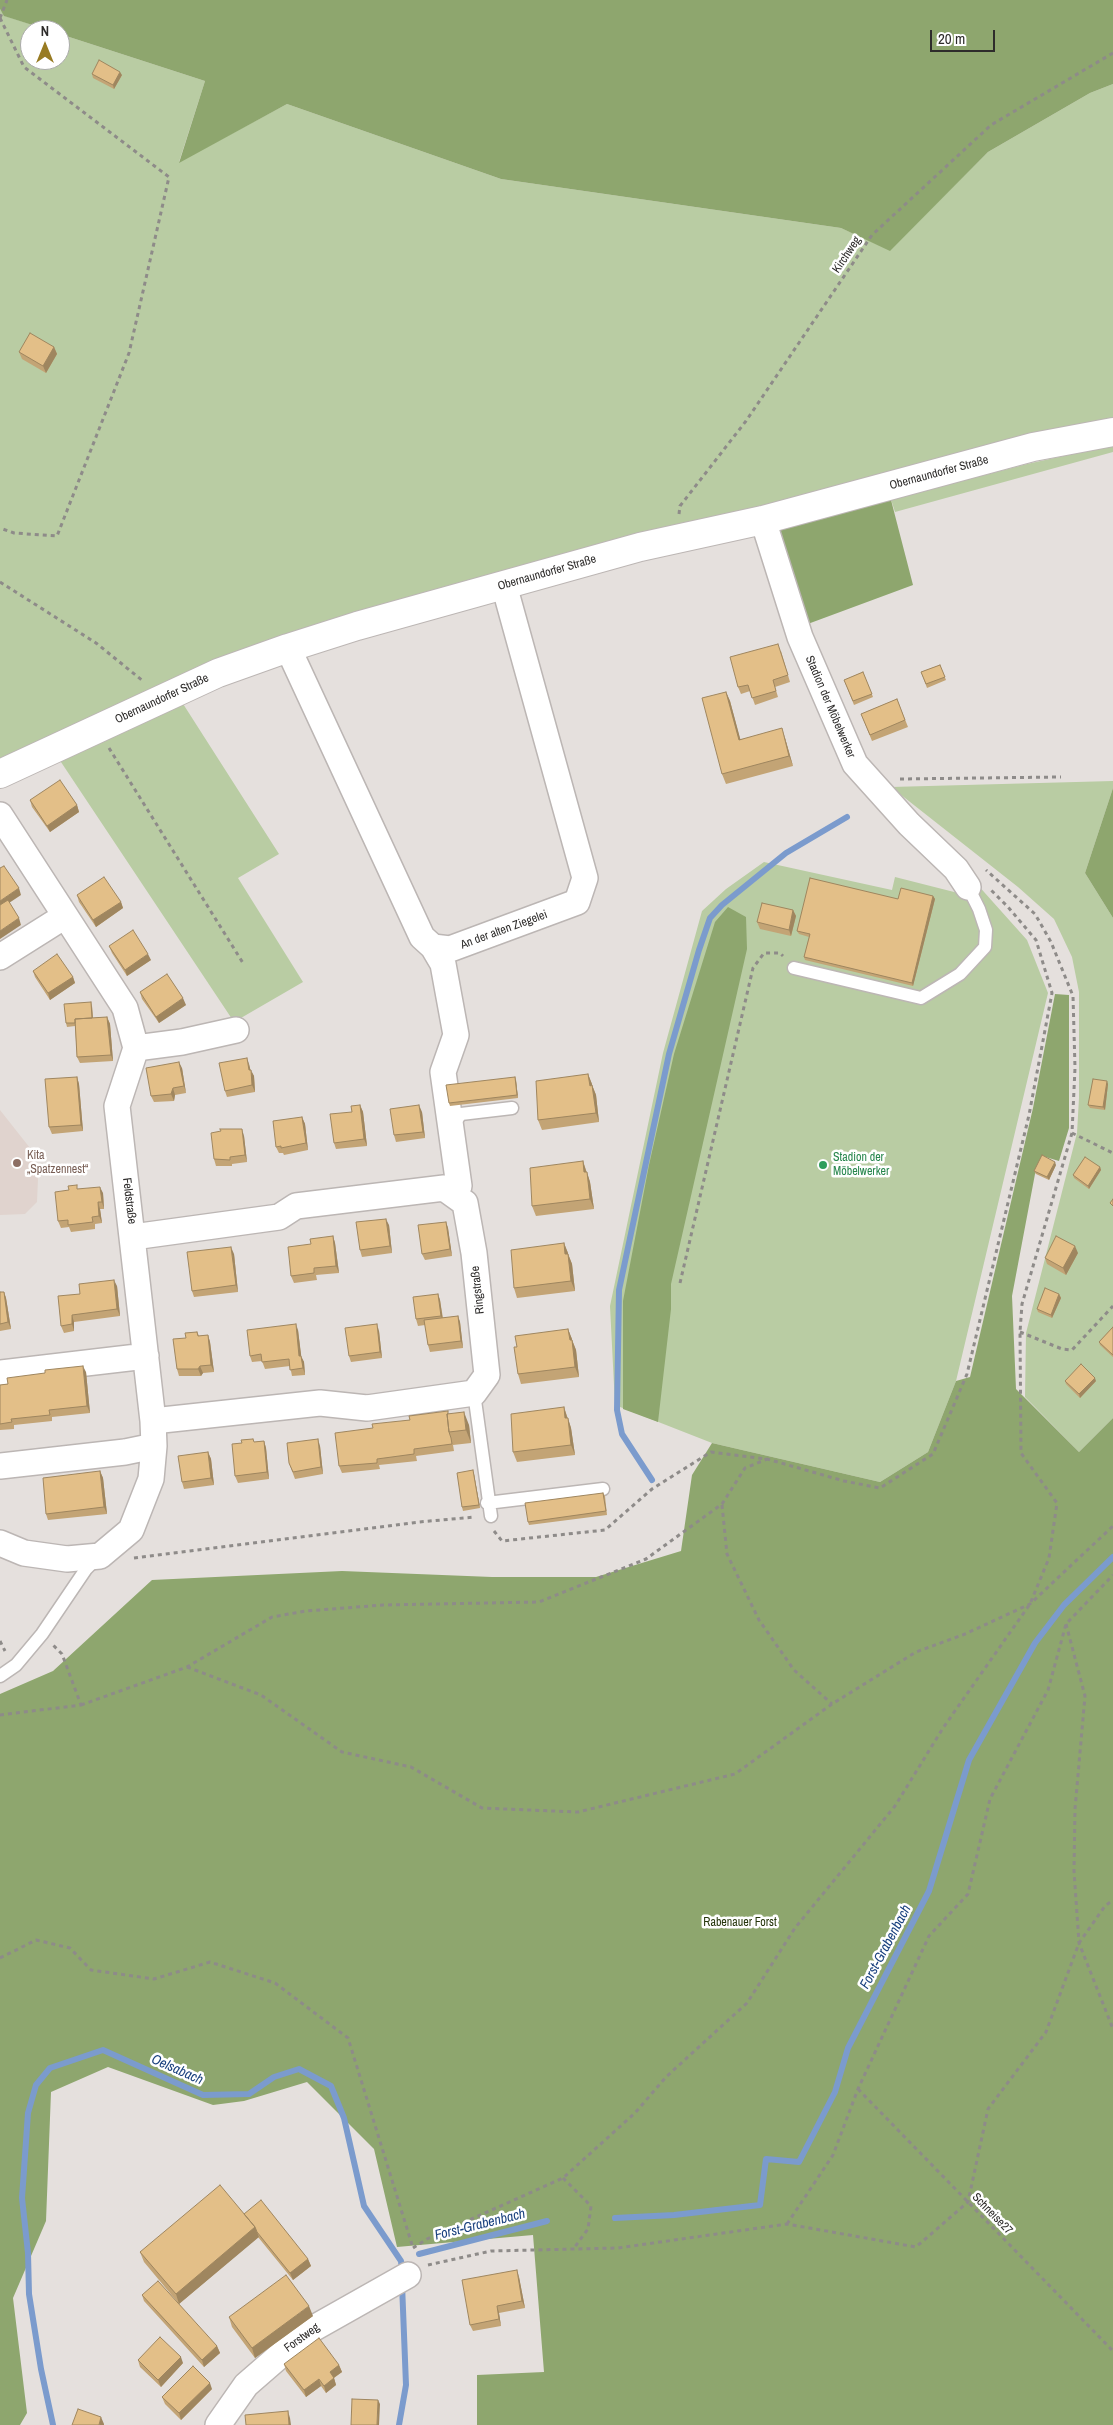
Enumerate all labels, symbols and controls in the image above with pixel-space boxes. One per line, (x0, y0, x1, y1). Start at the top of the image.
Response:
north arrow (20, 20, 70, 70)
scale bar (933, 20, 998, 52)
text: N (41, 22, 49, 40)
text: 20 m (938, 28, 965, 49)
street label: Kirchweg (830, 234, 864, 276)
street label: Obernaundorfer Straße (888, 453, 990, 493)
street label: Obernaundorfer Straße (496, 552, 598, 594)
street label: Stadion der Möbelwerker (802, 654, 858, 760)
street label: Obernaundorfer Straße (113, 671, 211, 727)
street label: An der alten Ziegelei (459, 908, 549, 952)
place label: Kita „Spatzennest“ (27, 1149, 88, 1177)
place label: Stadion der Möbelwerker (833, 1151, 889, 1179)
marker: Kita „Spatzennest“ (11, 1157, 23, 1169)
marker: Stadion der Möbelwerker (817, 1159, 829, 1171)
street label: Feldstraße (119, 1177, 139, 1225)
street label: Ringstraße (468, 1265, 488, 1315)
water label: Forst-Grabenbach (857, 1902, 915, 1992)
park label: Rabenauer Forst (703, 1916, 777, 1930)
water label: Oelsabach (149, 2051, 205, 2089)
street label: Schneise27 (969, 2190, 1015, 2238)
water label: Forst-Grabenbach (433, 2206, 527, 2244)
street label: Forstweg (282, 2320, 322, 2356)

